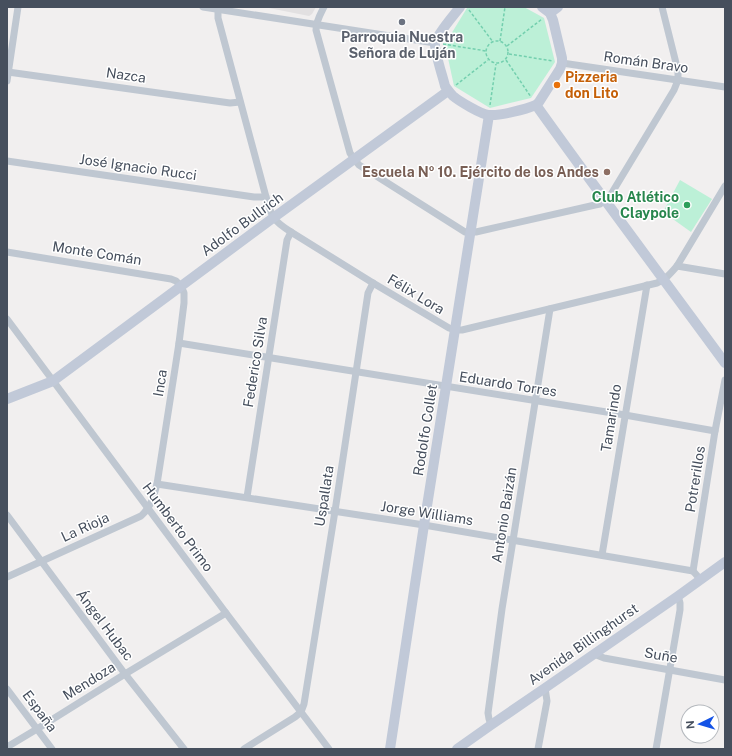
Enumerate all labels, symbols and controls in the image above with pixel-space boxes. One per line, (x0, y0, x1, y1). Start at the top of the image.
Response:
marker: Parroquia Nuestra Señora de Luján (397, 17, 407, 27)
place label: Parroquia Nuestra Señora de Luján (341, 29, 463, 61)
street label: Román Bravo (603, 48, 689, 76)
street label: Nazca (105, 64, 147, 86)
place label: Pizzeria don Lito (565, 69, 619, 101)
marker: Pizzeria don Lito (552, 80, 562, 90)
street label: José Ignacio Rucci (78, 151, 198, 183)
place label: Escuela Nº 10. Ejército de los Andes (362, 164, 599, 180)
marker: Escuela Nº 10. Ejército de los Andes (602, 167, 612, 177)
street label: Adolfo Bullrich (198, 189, 286, 259)
place label: Club Atlético Claypole (592, 189, 679, 221)
marker: Club Atlético Claypole (682, 200, 692, 210)
street label: Monte Comán (51, 238, 143, 268)
street label: Félix Lora (385, 271, 447, 317)
street label: Federico Silva (240, 316, 270, 408)
street label: Inca (150, 368, 170, 398)
street label: Eduardo Torres (458, 368, 558, 400)
street label: Rodolfo Collet (410, 383, 440, 477)
street label: Tamarindo (598, 383, 624, 453)
street label: Potrerillos (682, 445, 708, 513)
street label: Uspallata (311, 464, 337, 528)
street label: Antonio Baizán (489, 466, 519, 564)
street label: Humberto Primo (139, 479, 217, 575)
street label: Jorge Williams (380, 498, 474, 528)
street label: La Rioja (58, 509, 112, 545)
street label: Ángel Hubac (73, 586, 138, 664)
street label: Avenida Billinghurst (525, 600, 641, 688)
street label: Suñe (643, 644, 679, 666)
street label: Mendoza (60, 659, 118, 703)
street label: España (19, 687, 61, 735)
north arrow (680, 704, 720, 744)
text: N (684, 720, 696, 730)

